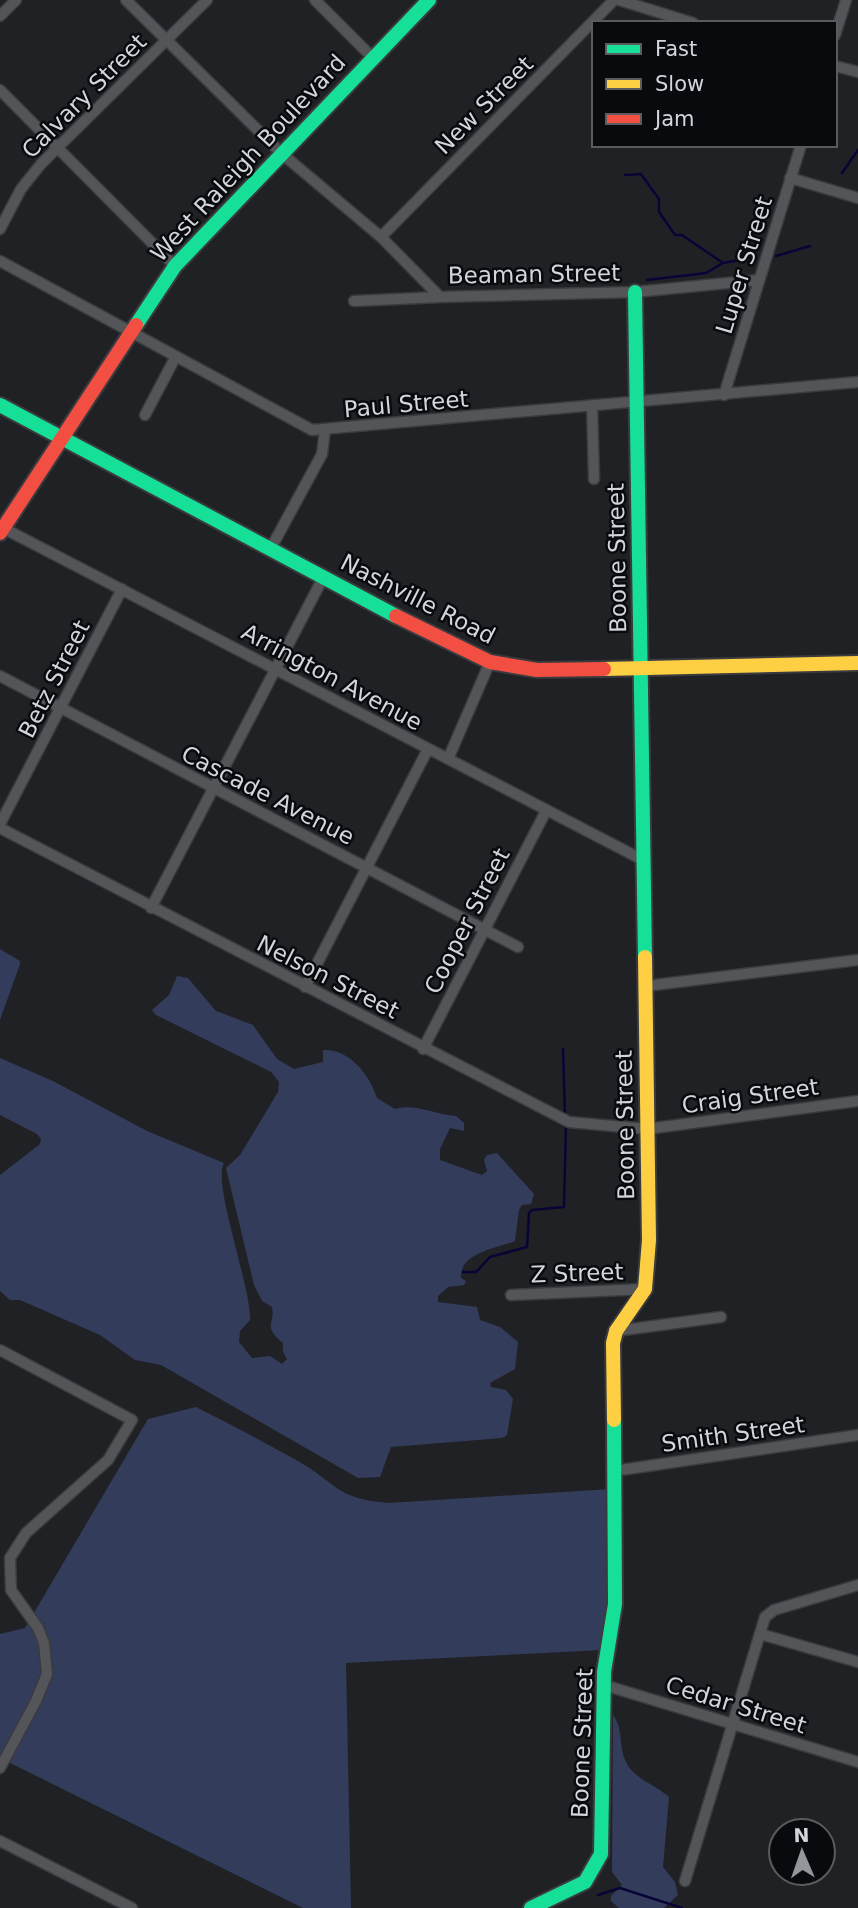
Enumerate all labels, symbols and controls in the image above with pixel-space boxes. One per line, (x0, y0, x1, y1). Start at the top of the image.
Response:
legend (592, 21, 837, 147)
street label: Calvary Street (17, 29, 151, 163)
text: Fast (655, 37, 697, 61)
street label: West Raleigh Boulevard (145, 49, 351, 267)
street label: New Street (430, 51, 538, 159)
text: Slow (655, 72, 704, 96)
text: Jam (653, 107, 695, 131)
street label: Luper Street (711, 193, 777, 337)
street label: Beaman Street (448, 259, 620, 289)
street label: Paul Street (343, 386, 469, 422)
street label: Boone Street (603, 483, 631, 633)
street label: Nashville Road (336, 549, 500, 649)
street label: Betz Street (13, 616, 95, 742)
street label: Arrington Avenue (237, 619, 427, 735)
street label: Cascade Avenue (177, 740, 359, 850)
street label: Cooper Street (419, 844, 515, 998)
street label: Nelson Street (253, 930, 403, 1024)
street label: Boone Street (611, 1050, 639, 1200)
street label: Craig Street (680, 1074, 820, 1118)
street label: Z Street (530, 1258, 624, 1288)
street label: Smith Street (660, 1411, 806, 1457)
street label: Boone Street (566, 1668, 598, 1818)
street label: Cedar Street (663, 1671, 809, 1739)
north arrow (767, 1817, 837, 1887)
text: N (793, 1824, 810, 1846)

